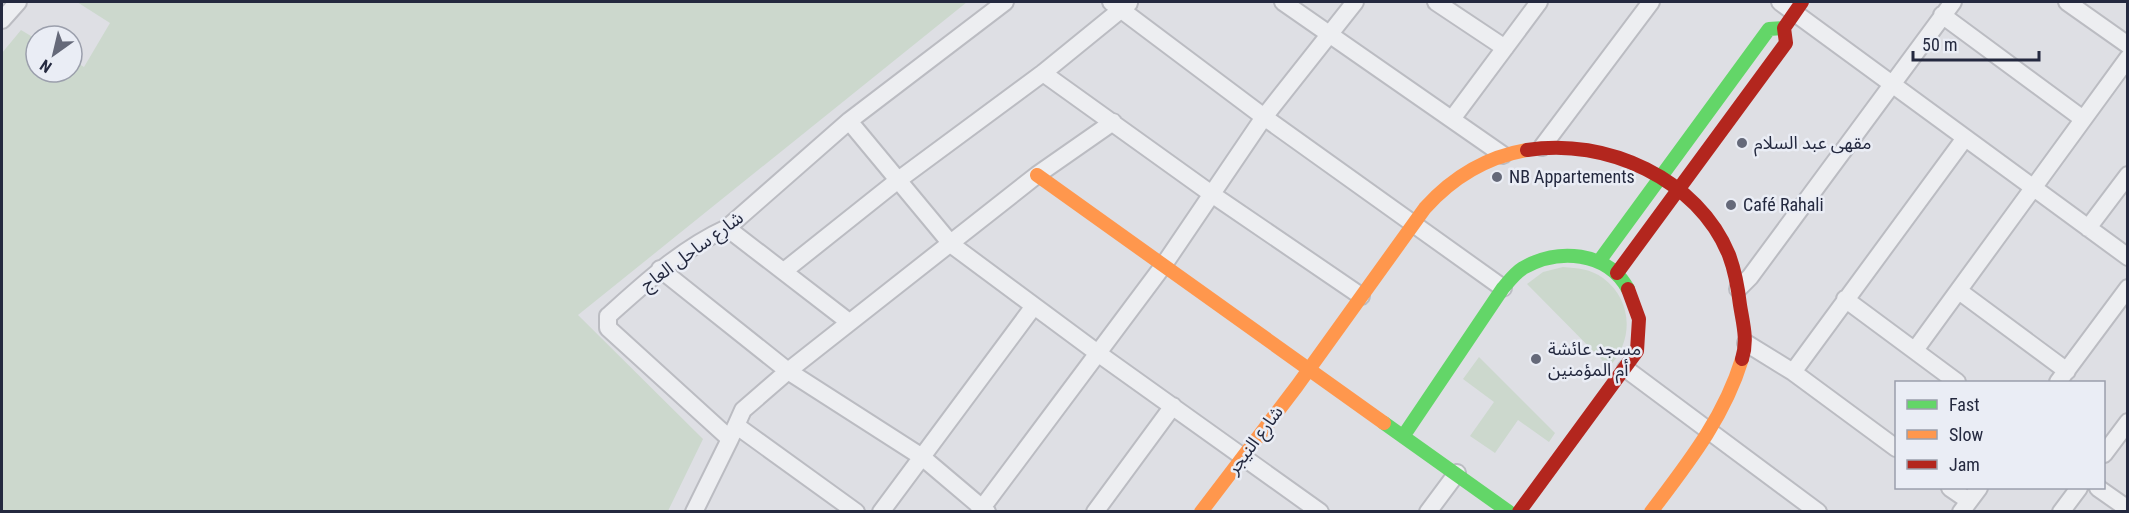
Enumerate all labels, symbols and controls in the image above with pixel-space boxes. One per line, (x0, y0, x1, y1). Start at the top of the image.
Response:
north arrow (24, 24, 84, 84)
scale bar (1913, 24, 2039, 62)
text: 50 m (1922, 34, 1957, 55)
text: N (37, 55, 55, 77)
place label: مقهى عبد السلام (1754, 132, 1872, 157)
marker: مقهى عبد السلام (1735, 136, 1749, 150)
place label: NB Appartements (1509, 166, 1635, 187)
marker: NB Appartements (1490, 170, 1504, 184)
place label: Café Rahali (1743, 194, 1824, 215)
marker: Café Rahali (1724, 198, 1738, 212)
street label: شارع ساحل العاج (636, 206, 749, 298)
place label: مسجد عائشة أم المؤمنين (1548, 338, 1641, 384)
marker: مسجد عائشة أم المؤمنين (1529, 352, 1543, 366)
legend (1895, 381, 2105, 489)
text: Fast (1949, 394, 1980, 415)
street label: شارع النيجر (1222, 402, 1290, 481)
text: Slow (1949, 424, 1984, 445)
text: Jam (1949, 454, 1980, 475)

